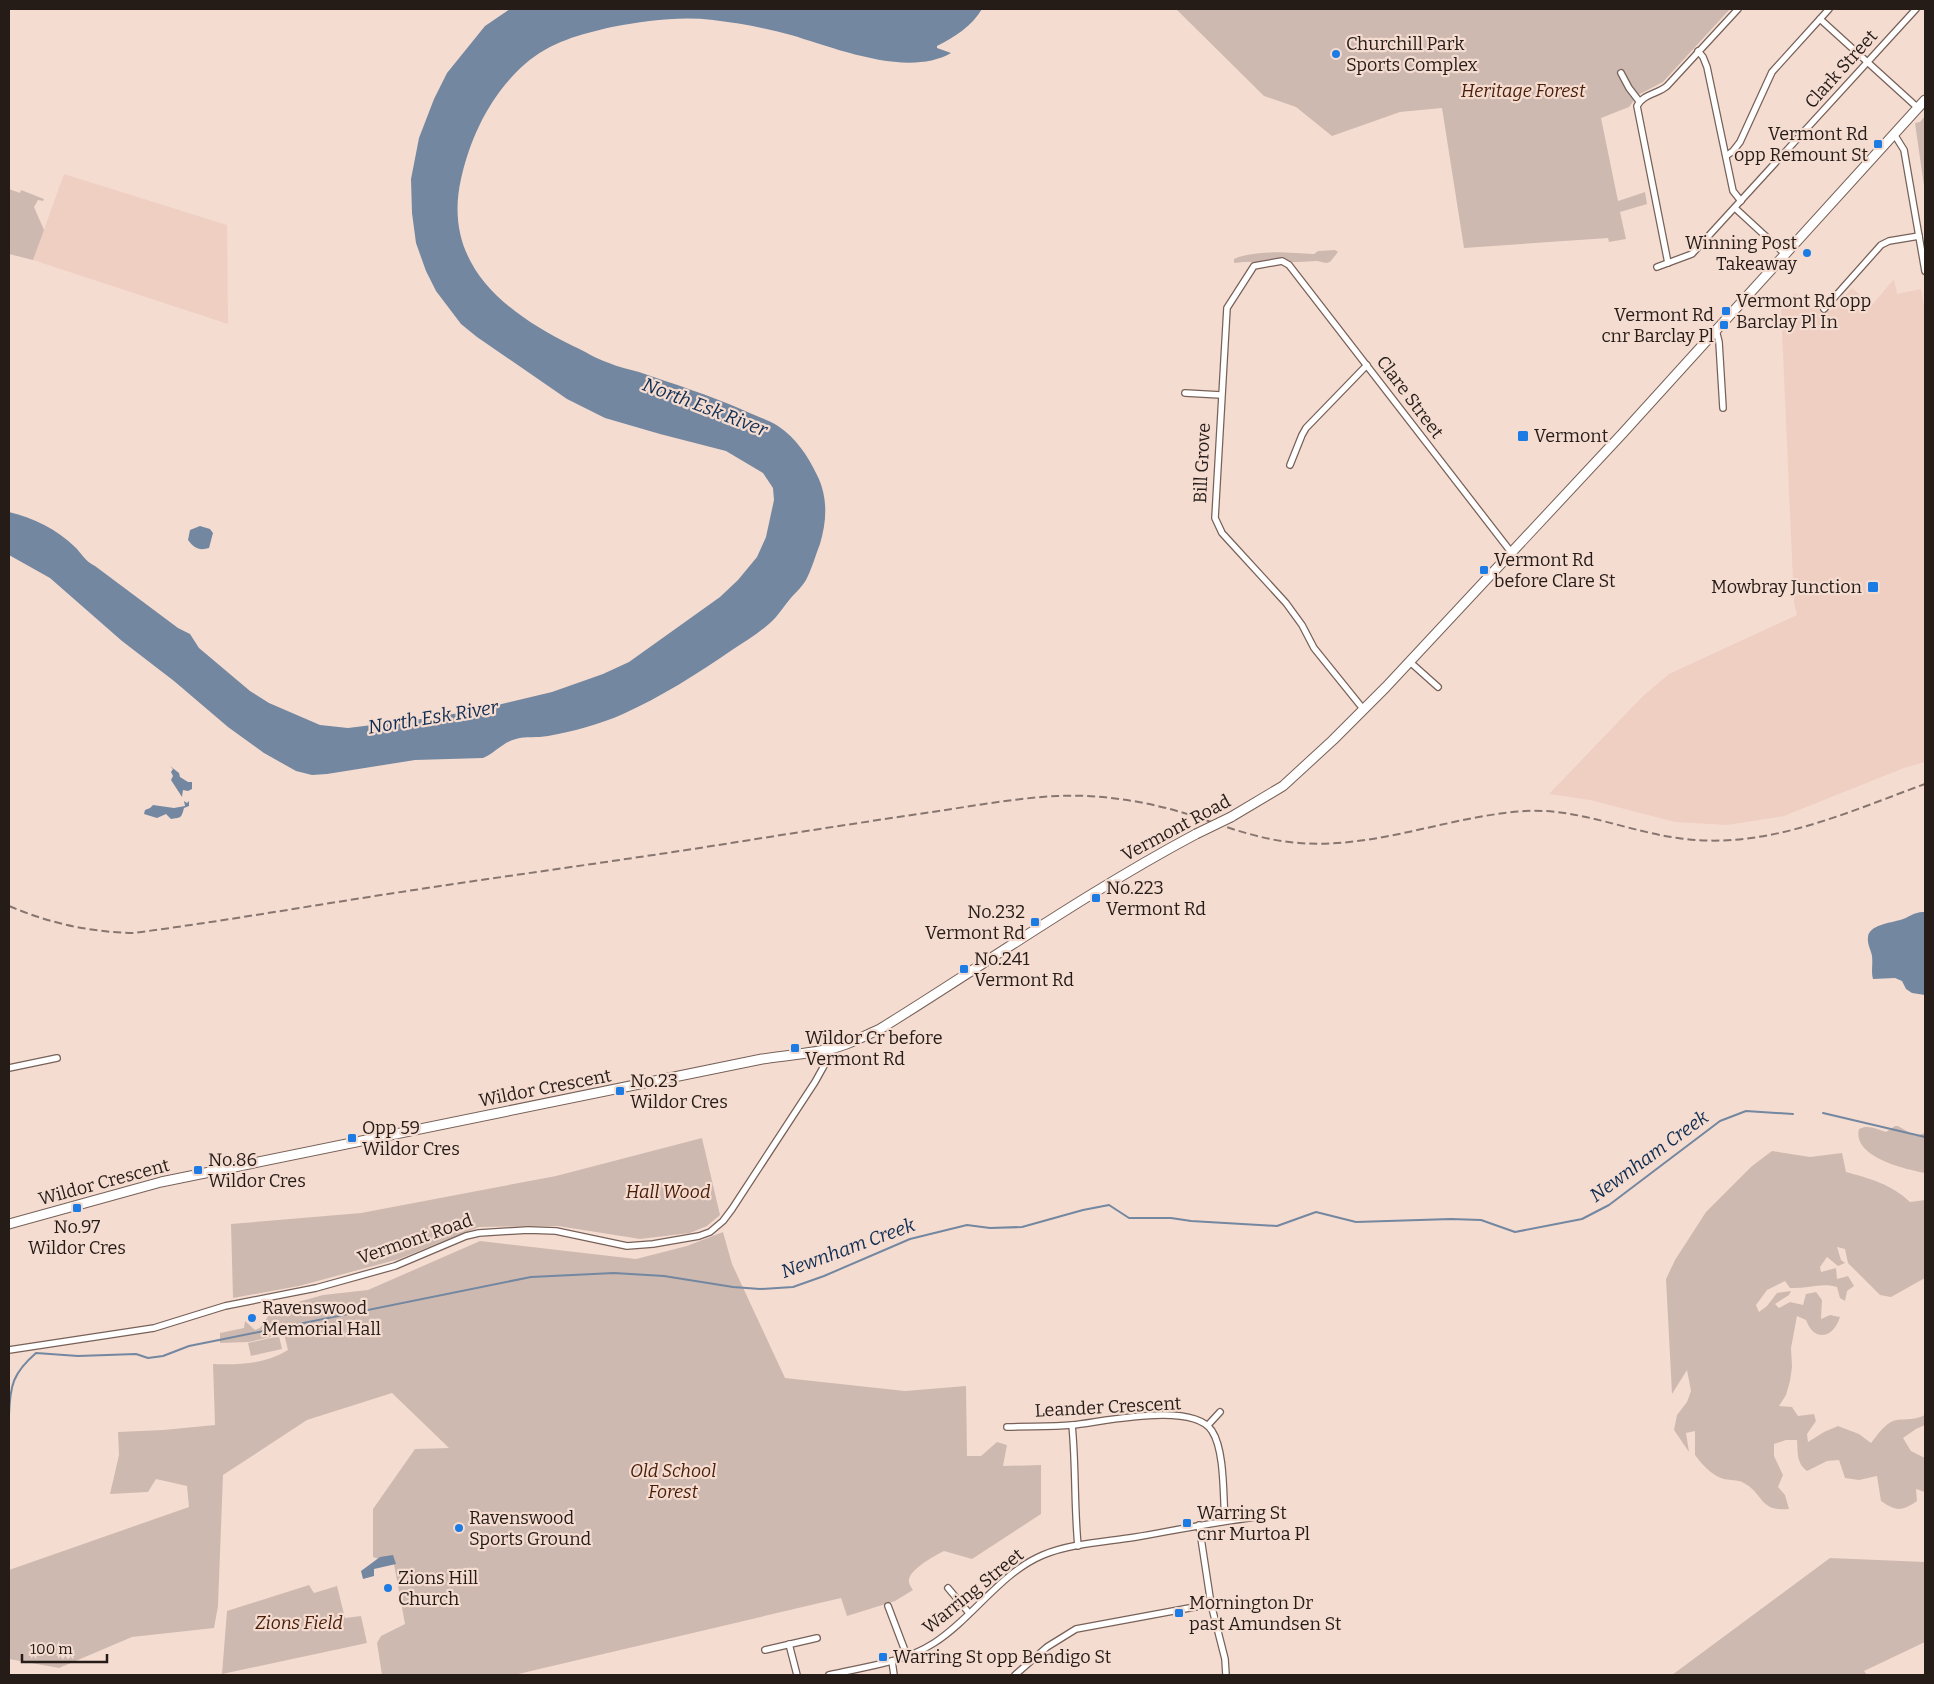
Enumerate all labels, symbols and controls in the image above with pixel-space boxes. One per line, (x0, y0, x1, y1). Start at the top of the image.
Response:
street label: Clark Street (1800, 25, 1882, 113)
place label: Churchill Park Sports Complex (1346, 33, 1478, 76)
marker: Churchill Park Sports Complex (1330, 48, 1342, 60)
park label: Heritage Forest (1461, 80, 1586, 102)
place label: Vermont Rd opp Remount St (1734, 123, 1868, 166)
marker: Vermont Rd opp Remount St (1872, 138, 1884, 150)
place label: Winning Post Takeaway (1685, 232, 1797, 275)
marker: Winning Post Takeaway (1801, 247, 1813, 259)
place label: Vermont Rd opp Barclay Pl In (1736, 290, 1871, 333)
place label: Vermont Rd cnr Barclay Pl (1602, 304, 1714, 347)
marker: Vermont Rd opp Barclay Pl In (1720, 305, 1732, 317)
marker: Vermont Rd cnr Barclay Pl (1718, 319, 1730, 331)
street label: Clare Street (1372, 351, 1448, 443)
water label: North Esk River (639, 373, 772, 442)
street label: Bill Grove (1189, 422, 1215, 504)
place label: Vermont (1534, 425, 1609, 447)
marker: Vermont (1516, 429, 1530, 443)
place label: Vermont Rd before Clare St (1494, 549, 1616, 592)
marker: Vermont Rd before Clare St (1478, 564, 1490, 576)
place label: Mowbray Junction (1711, 576, 1863, 598)
marker: Mowbray Junction (1866, 580, 1880, 594)
water label: North Esk River (366, 695, 501, 739)
street label: Vermont Road (1118, 790, 1234, 866)
place label: No.223 Vermont Rd (1106, 877, 1206, 920)
marker: No.223 Vermont Rd (1090, 892, 1102, 904)
place label: No.232 Vermont Rd (925, 901, 1025, 944)
marker: No.232 Vermont Rd (1029, 916, 1041, 928)
place label: No.241 Vermont Rd (974, 948, 1074, 991)
marker: No.241 Vermont Rd (958, 963, 970, 975)
place label: Wildor Cr before Vermont Rd (805, 1027, 942, 1070)
marker: Wildor Cr before Vermont Rd (789, 1042, 801, 1054)
street label: Wildor Crescent (477, 1064, 614, 1112)
place label: No.23 Wildor Cres (630, 1070, 728, 1113)
marker: No.23 Wildor Cres (614, 1085, 626, 1097)
water label: Newnham Creek (1585, 1105, 1713, 1207)
place label: Opp 59 Wildor Cres (362, 1117, 460, 1160)
marker: Opp 59 Wildor Cres (346, 1132, 358, 1144)
place label: No.86 Wildor Cres (208, 1149, 306, 1192)
street label: Wildor Crescent (36, 1154, 172, 1210)
marker: No.86 Wildor Cres (192, 1164, 204, 1176)
park label: Hall Wood (625, 1181, 711, 1203)
marker: No.97 Wildor Cres (71, 1202, 83, 1214)
street label: Vermont Road (355, 1209, 476, 1269)
water label: Newnham Creek (778, 1213, 919, 1283)
place label: No.97 Wildor Cres (28, 1216, 126, 1259)
place label: Ravenswood Memorial Hall (262, 1297, 381, 1340)
marker: Ravenswood Memorial Hall (246, 1312, 258, 1324)
street label: Leander Crescent (1034, 1392, 1182, 1422)
park label: Old School Forest (630, 1460, 716, 1503)
place label: Warring St cnr Murtoa Pl (1197, 1502, 1310, 1545)
place label: Ravenswood Sports Ground (469, 1507, 592, 1550)
marker: Warring St cnr Murtoa Pl (1181, 1517, 1193, 1529)
marker: Ravenswood Sports Ground (453, 1522, 465, 1534)
street label: Warring Street (918, 1543, 1028, 1638)
place label: Zions Hill Church (398, 1567, 478, 1610)
marker: Zions Hill Church (382, 1582, 394, 1594)
place label: Mornington Dr past Amundsen St (1189, 1592, 1342, 1635)
marker: Mornington Dr past Amundsen St (1173, 1607, 1185, 1619)
park label: Zions Field (255, 1612, 343, 1634)
scale bar (22, 1632, 108, 1664)
text: 100 m (30, 1640, 73, 1658)
place label: Warring St opp Bendigo St (893, 1646, 1112, 1668)
marker: Warring St opp Bendigo St (877, 1651, 889, 1663)

